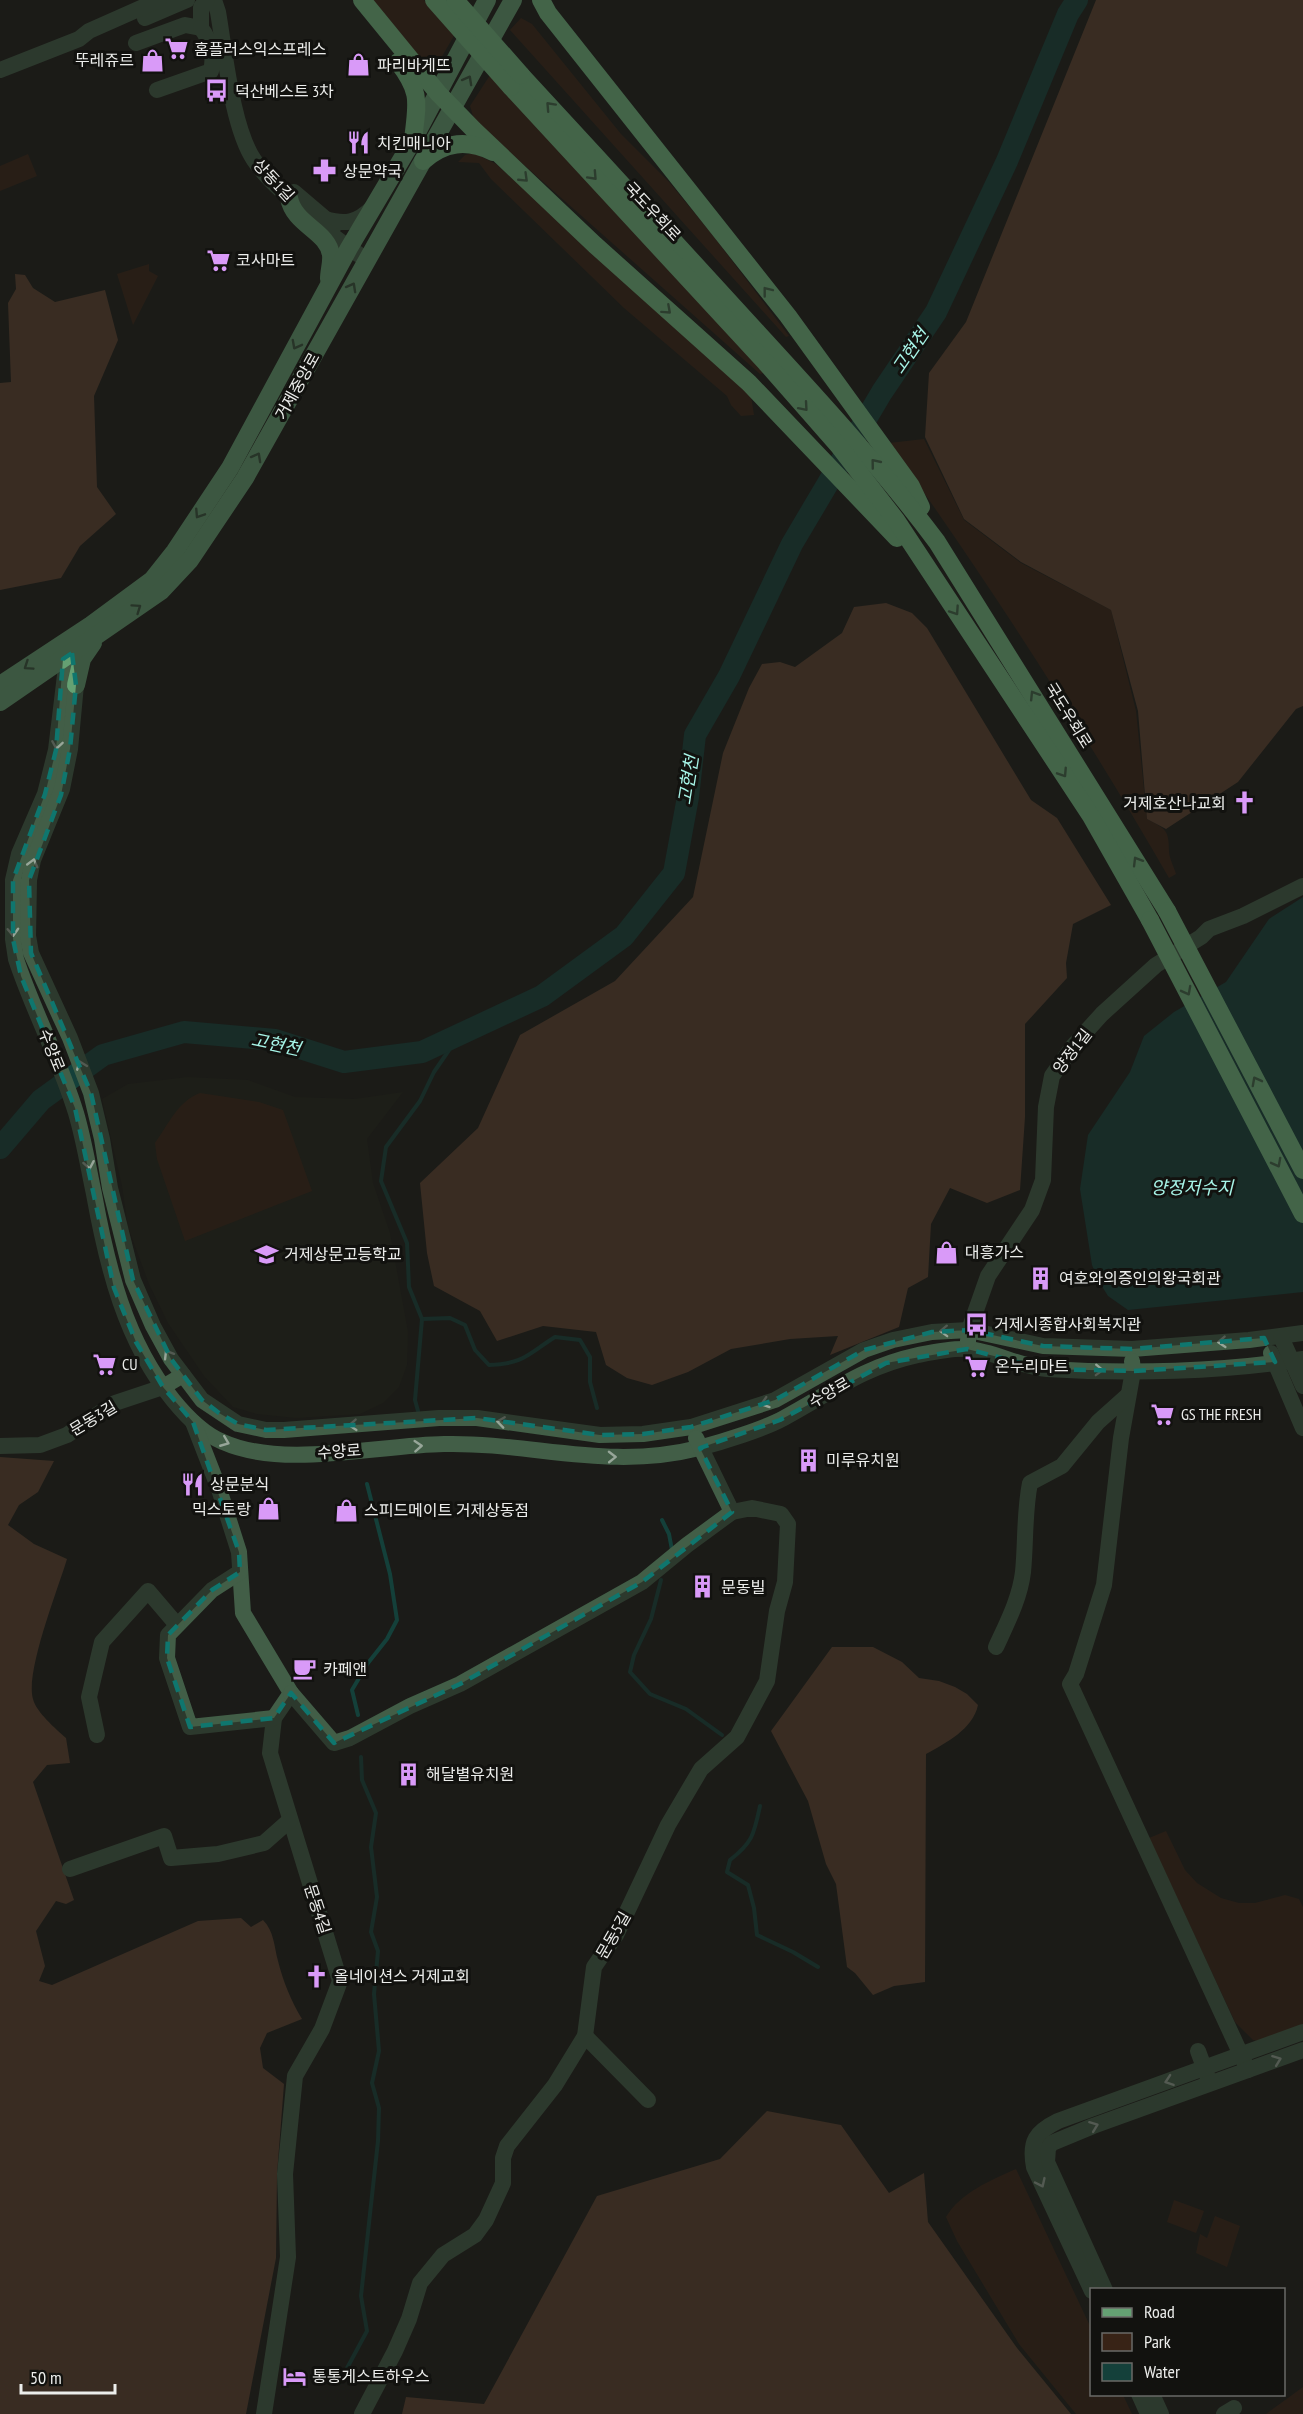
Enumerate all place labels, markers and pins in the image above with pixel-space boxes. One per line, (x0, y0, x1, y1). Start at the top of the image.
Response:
supermarket icon: 홈플러스익스프레스 (163, 36, 189, 62)
place label: 홈플러스익스프레스 (194, 39, 326, 59)
shop icon: 뚜레쥬르 (139, 47, 165, 73)
place label: 뚜레쥬르 (75, 50, 134, 70)
shop icon: 파리바게뜨 (346, 52, 372, 78)
place label: 파리바게뜨 (377, 55, 451, 75)
bus stop icon: 덕산베스트 3차 (204, 78, 230, 104)
place label: 덕산베스트 3차 (235, 81, 334, 101)
restaurant icon: 치킨매니아 (346, 130, 372, 156)
place label: 치킨매니아 (377, 133, 451, 153)
pharmacy icon: 상문약국 (312, 158, 338, 184)
place label: 상문약국 (343, 161, 402, 181)
supermarket icon: 코사마트 (205, 247, 231, 273)
place label: 코사마트 (236, 250, 295, 270)
church icon: 거제호산나교회 (1231, 790, 1257, 816)
place label: 거제호산나교회 (1123, 793, 1226, 813)
shop icon: 대흥가스 (934, 1239, 960, 1265)
school or university icon: 거제상문고등학교 (253, 1241, 279, 1267)
place label: 대흥가스 (965, 1242, 1024, 1262)
place label: 거제상문고등학교 (284, 1244, 402, 1264)
building icon: 여호와의증인의왕국회관 (1028, 1265, 1054, 1291)
place label: 여호와의증인의왕국회관 (1059, 1268, 1221, 1288)
bus stop icon: 거제시종합사회복지관 (963, 1311, 989, 1337)
place label: 거제시종합사회복지관 (994, 1314, 1141, 1334)
supermarket icon: CU (91, 1351, 117, 1377)
supermarket icon: 온누리마트 (964, 1353, 990, 1379)
place label: CU (122, 1354, 138, 1374)
place label: 온누리마트 (995, 1356, 1069, 1376)
supermarket icon: GS THE FRESH (1150, 1401, 1176, 1427)
place label: GS THE FRESH (1181, 1404, 1261, 1424)
building icon: 미루유치원 (795, 1447, 821, 1473)
place label: 미루유치원 (826, 1450, 900, 1470)
restaurant icon: 상문분식 (179, 1471, 205, 1497)
place label: 상문분식 (210, 1474, 269, 1494)
shop icon: 믹스토랑 (256, 1496, 282, 1522)
shop icon: 스피드메이트 거제상동점 (333, 1497, 359, 1523)
place label: 믹스토랑 (192, 1499, 251, 1519)
place label: 스피드메이트 거제상동점 (364, 1500, 529, 1520)
building icon: 문동빌 (690, 1574, 716, 1600)
place label: 문동빌 (721, 1577, 765, 1597)
cafe icon: 카페앤 (292, 1656, 318, 1682)
place label: 카페앤 (323, 1659, 367, 1679)
building icon: 해달별유치원 (395, 1761, 421, 1787)
place label: 해달별유치원 (426, 1764, 514, 1784)
church icon: 올네이션스 거제교회 (303, 1963, 329, 1989)
place label: 올네이션스 거제교회 (334, 1966, 470, 1986)
hotel icon: 통통게스트하우스 (281, 2363, 307, 2389)
place label: 통통게스트하우스 (312, 2366, 430, 2386)

